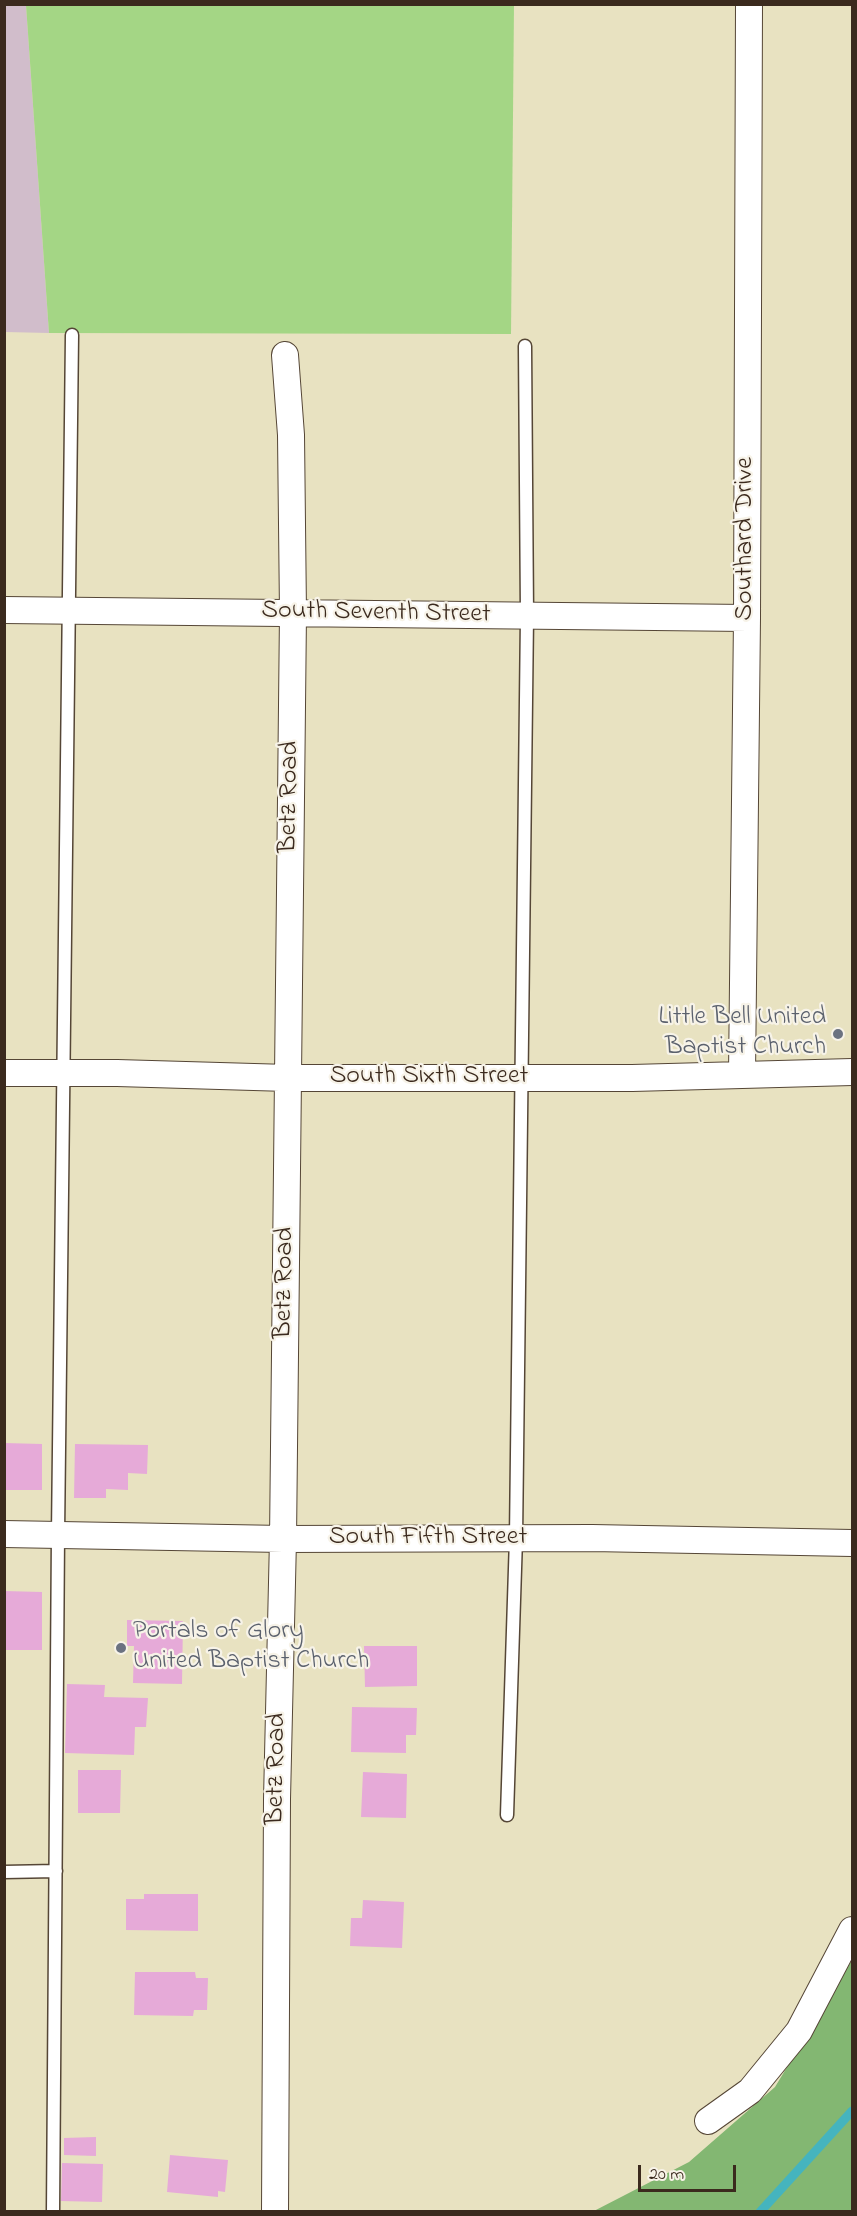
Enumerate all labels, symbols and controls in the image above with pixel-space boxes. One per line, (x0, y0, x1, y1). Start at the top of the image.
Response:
street label: Southard Drive (731, 457, 763, 621)
street label: South Seventh Street (261, 596, 491, 632)
street label: Betz Road (274, 741, 308, 853)
place label: Little Bell United Baptist Church (658, 1003, 826, 1064)
marker: Little Bell United Baptist Church (831, 1027, 845, 1041)
street label: South Sixth Street (330, 1062, 528, 1094)
street label: Betz Road (269, 1227, 303, 1339)
street label: South Fifth Street (329, 1523, 527, 1555)
place label: Portals of Glory United Baptist Church (133, 1617, 369, 1678)
marker: Portals of Glory United Baptist Church (114, 1641, 128, 1655)
street label: Betz Road (261, 1713, 295, 1825)
scale bar (641, 2153, 738, 2191)
text: 20 m (649, 2162, 684, 2188)

